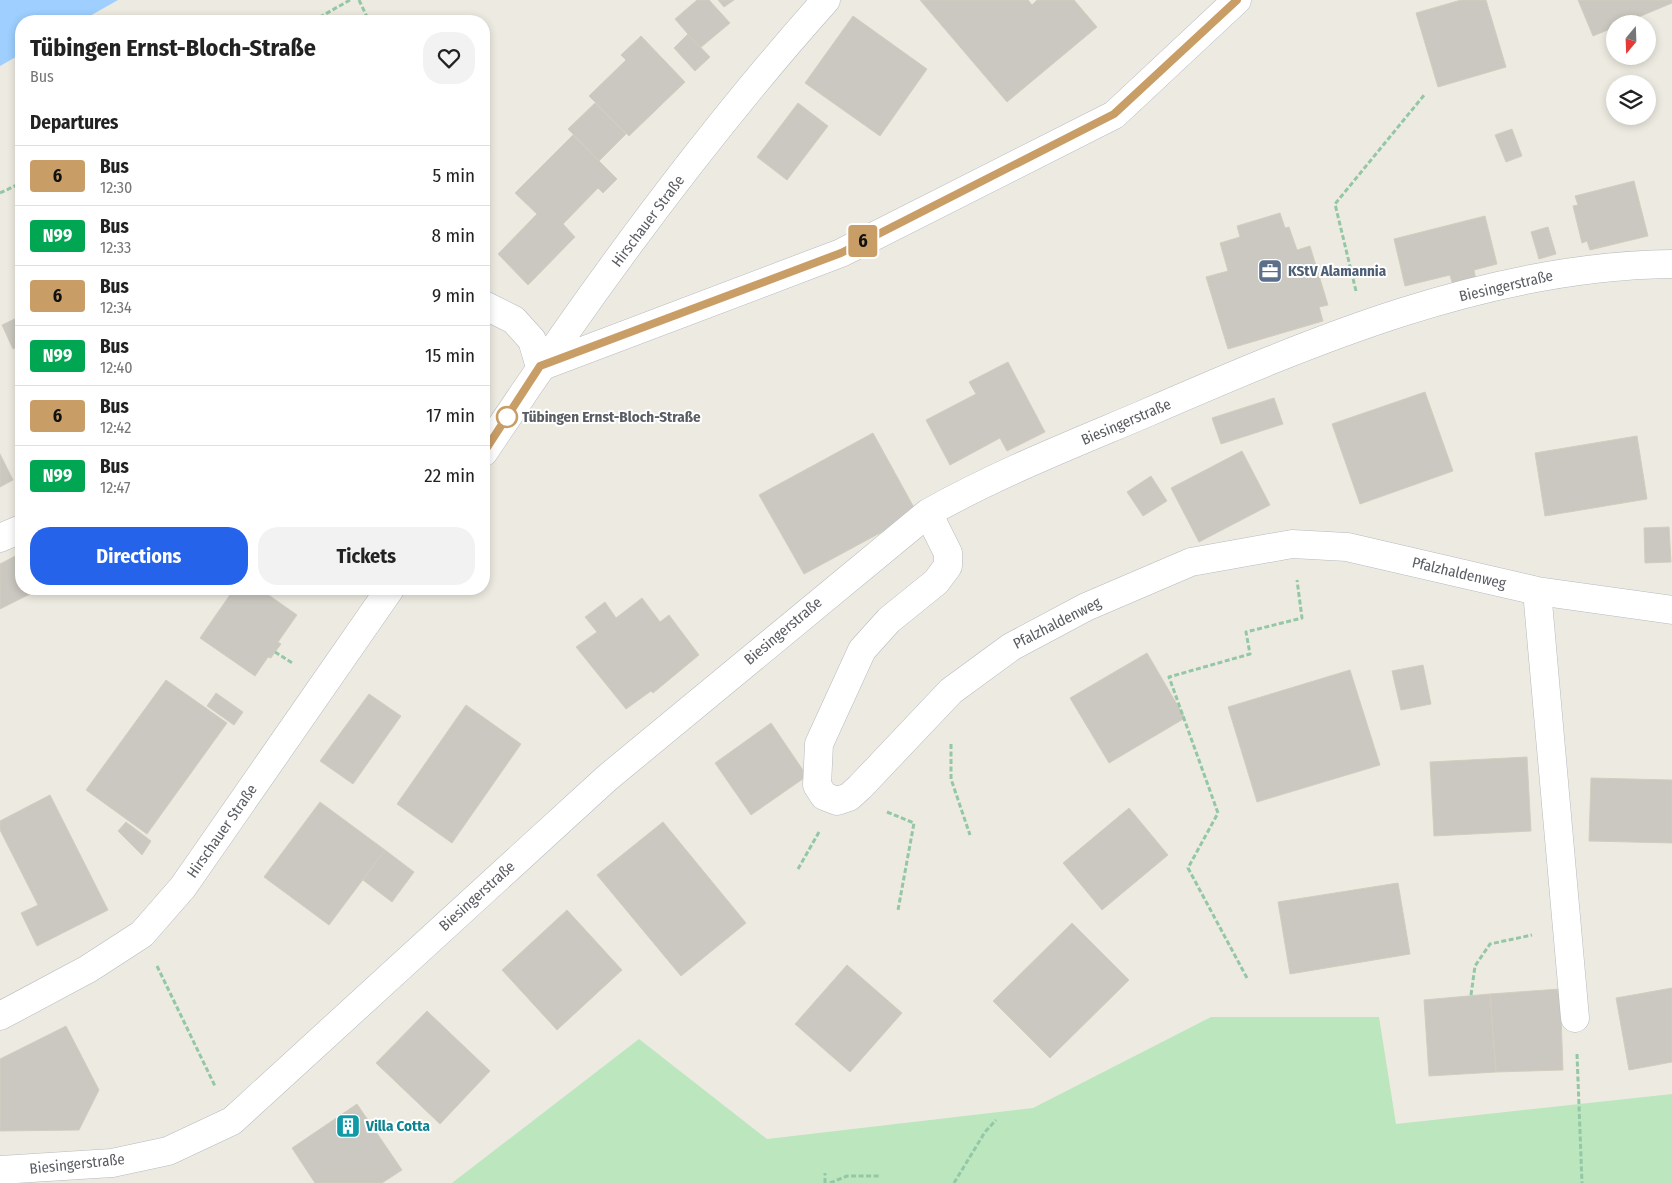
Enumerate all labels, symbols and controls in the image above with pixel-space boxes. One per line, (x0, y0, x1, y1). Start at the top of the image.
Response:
north arrow (1606, 15, 1656, 65)
map controls (1606, 15, 1656, 125)
button: heart (423, 32, 475, 84)
text: Tübingen Ernst-Bloch-Straße (30, 34, 316, 62)
text: Bus (30, 67, 54, 86)
button: layers (1606, 75, 1656, 125)
text: Departures (30, 111, 118, 134)
text: Bus (100, 155, 129, 178)
text: 5 min (432, 164, 475, 187)
text: 6 (53, 165, 62, 187)
street label: Hirschauer Straße (608, 172, 688, 270)
text: 12:30 (100, 178, 132, 197)
text: Bus (100, 215, 129, 238)
text: 8 min (432, 224, 475, 247)
text: N99 (43, 225, 72, 247)
line badge: 6 (847, 225, 879, 257)
text: 6 (858, 230, 868, 252)
text: 12:33 (100, 238, 131, 257)
office icon: KStV Alamannia (1257, 258, 1283, 284)
place label: KStV Alamannia (1288, 262, 1387, 280)
street label: Biesingerstraße (1457, 266, 1555, 306)
text: Bus (100, 275, 129, 298)
text: 9 min (432, 284, 475, 307)
text: 6 (53, 285, 62, 307)
text: 12:34 (100, 298, 132, 317)
text: Bus (100, 335, 129, 358)
text: 15 min (425, 344, 475, 367)
text: N99 (43, 345, 72, 367)
text: 12:40 (100, 358, 133, 377)
text: Bus (100, 395, 129, 418)
street label: Biesingerstraße (1078, 395, 1174, 449)
text: 17 min (426, 404, 475, 427)
text: 6 (53, 405, 62, 427)
marker: Tübingen Ernst-Bloch-Straße (496, 406, 518, 428)
place label: Tübingen Ernst-Bloch-Straße (522, 408, 701, 426)
text: 12:42 (100, 418, 131, 437)
text: Bus (100, 455, 129, 478)
text: 22 min (424, 464, 475, 487)
text: N99 (43, 465, 72, 487)
text: 12:47 (100, 478, 131, 497)
button: Directions (30, 527, 248, 585)
button: Tickets (258, 527, 475, 585)
street label: Pfalzhaldenweg (1410, 553, 1508, 593)
street label: Biesingerstraße (741, 593, 825, 669)
street label: Pfalzhaldenweg (1010, 593, 1104, 653)
street label: Hirschauer Straße (183, 781, 261, 881)
street label: Biesingerstraße (435, 857, 519, 935)
building icon: Villa Cotta (335, 1113, 361, 1139)
place label: Villa Cotta (365, 1117, 430, 1135)
street label: Biesingerstraße (29, 1150, 125, 1178)

